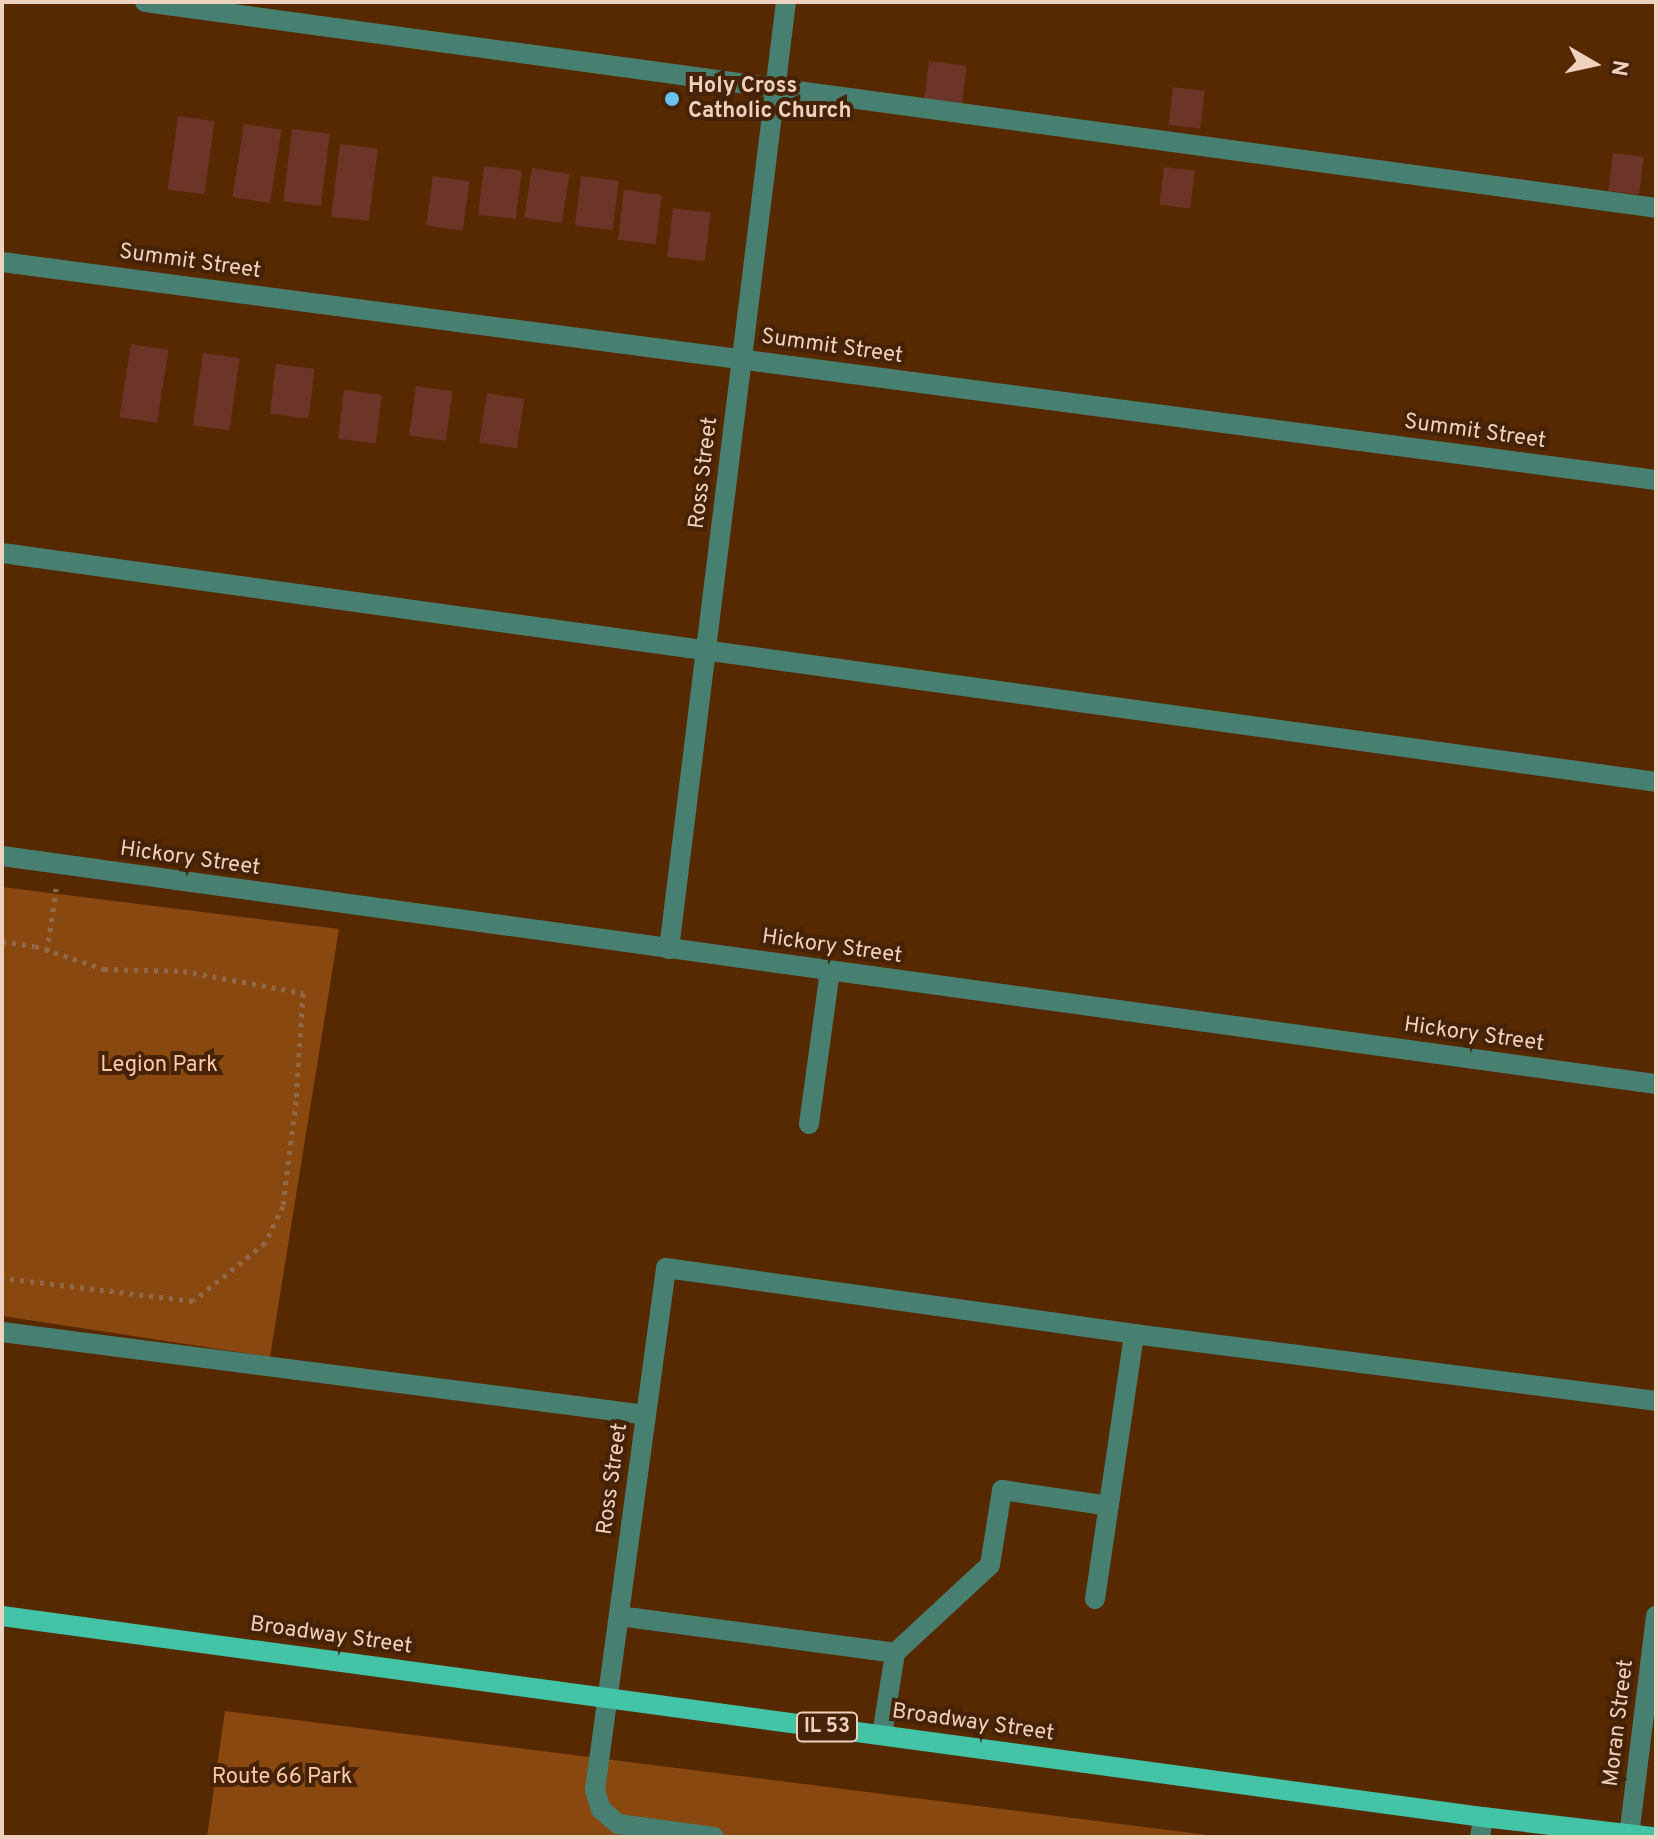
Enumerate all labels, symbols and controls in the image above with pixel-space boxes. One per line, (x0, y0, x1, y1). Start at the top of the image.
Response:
north arrow (1554, 24, 1634, 104)
text: N (1604, 58, 1633, 78)
place label: Holy Cross Catholic Church (688, 73, 851, 124)
marker: Holy Cross Catholic Church (663, 90, 681, 108)
street label: Summit Street (117, 239, 263, 285)
street label: Summit Street (759, 324, 905, 370)
street label: Summit Street (1402, 409, 1548, 455)
street label: Ross Street (684, 416, 724, 530)
street label: Hickory Street (118, 836, 262, 882)
street label: Hickory Street (760, 924, 904, 970)
street label: Hickory Street (1402, 1012, 1546, 1058)
park label: Legion Park (100, 1053, 218, 1079)
street label: Ross Street (592, 1421, 634, 1537)
street label: Broadway Street (248, 1612, 414, 1660)
street label: Moran Street (1598, 1658, 1640, 1788)
street label: Broadway Street (890, 1699, 1056, 1747)
road number: IL 53 (795, 1711, 859, 1743)
park label: Route 66 Park (212, 1765, 352, 1791)

